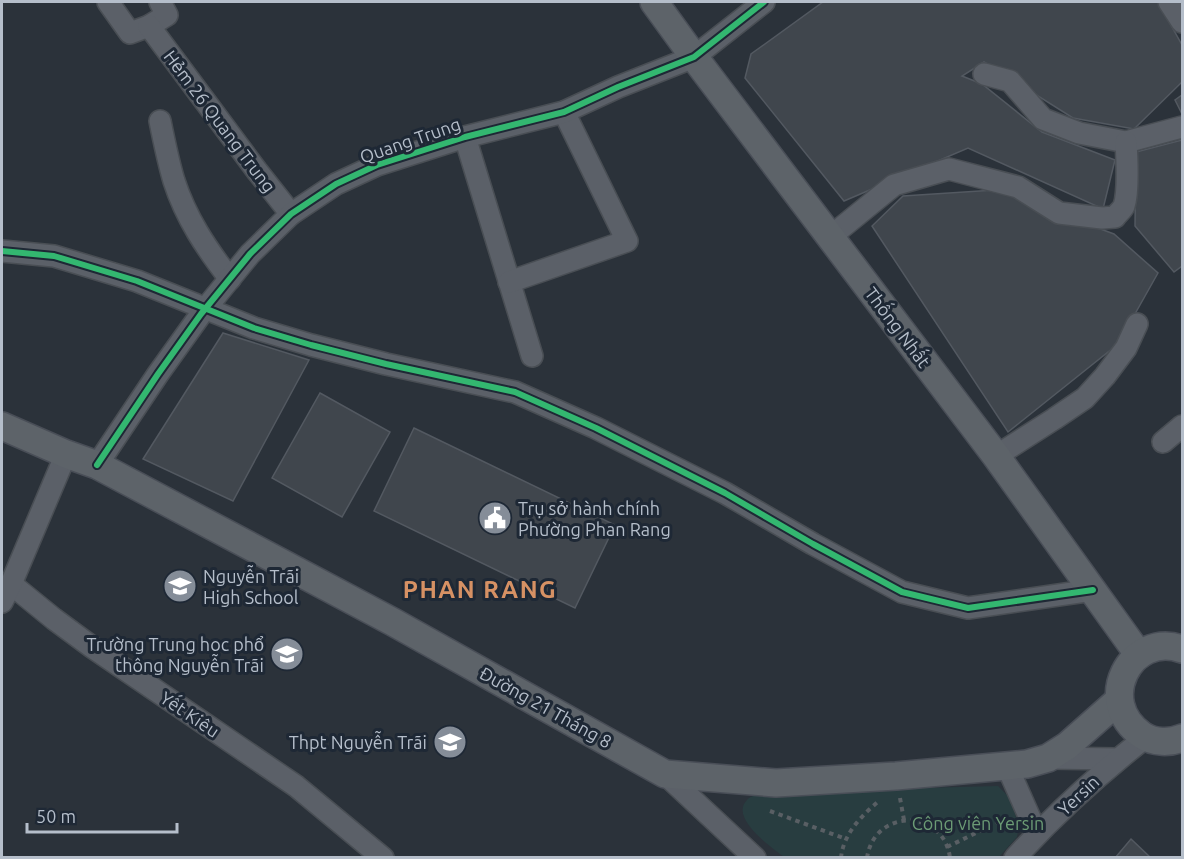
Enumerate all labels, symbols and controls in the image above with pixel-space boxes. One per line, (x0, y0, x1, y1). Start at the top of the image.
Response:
street label: Hẻm 26 Quang Trung (159, 46, 280, 196)
street label: Quang Trung (357, 113, 463, 168)
street label: Thống Nhất (861, 282, 937, 371)
place label: Trụ sở hành chính Phường Phan Rang (518, 498, 671, 539)
public building icon: Trụ sở hành chính Phường Phan Rang (477, 500, 513, 536)
place label: Nguyễn Trãi High School (203, 564, 299, 607)
school or university icon: Nguyễn Trãi High School (162, 568, 198, 604)
district label: PHAN RANG (403, 576, 557, 603)
place label: Trường Trung học phổ thông Nguyễn Trãi (86, 634, 264, 675)
school or university icon: Trường Trung học phổ thông Nguyễn Trãi (269, 636, 305, 672)
street label: Đường 21 Tháng 8 (477, 662, 615, 752)
street label: Yết Kiêu (157, 685, 225, 741)
school or university icon: Thpt Nguyễn Trãi (432, 724, 468, 760)
place label: Thpt Nguyễn Trãi (289, 730, 427, 752)
street label: Yersin (1053, 771, 1103, 819)
scale bar (27, 796, 177, 834)
text: 50 m (36, 806, 76, 826)
park label: Công viên Yersin (912, 813, 1044, 833)

